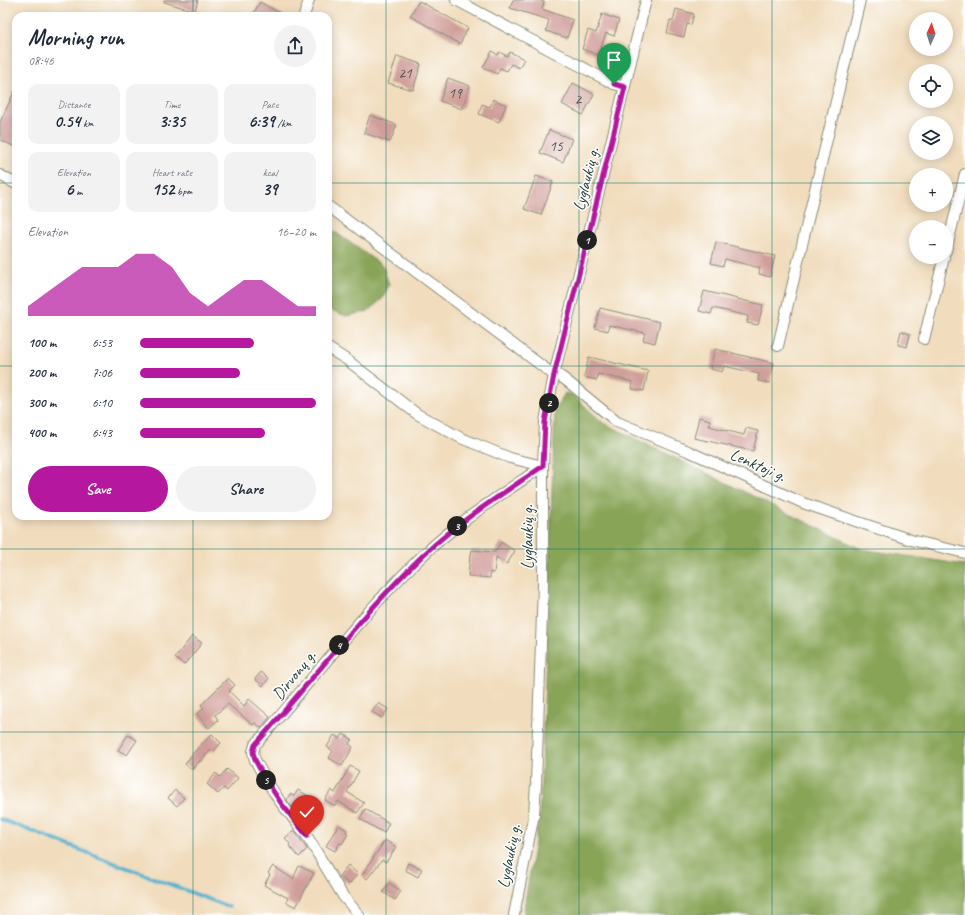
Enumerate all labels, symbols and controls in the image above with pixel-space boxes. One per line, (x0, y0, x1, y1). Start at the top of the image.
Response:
north arrow (909, 12, 953, 56)
map controls (909, 12, 953, 264)
text: Morning run (28, 24, 124, 52)
button: share (274, 25, 316, 67)
pin (597, 43, 631, 84)
icon: arrive (603, 49, 625, 71)
text: 08:46 (28, 53, 54, 69)
house number: 21 (398, 64, 413, 83)
button: locate (909, 64, 953, 108)
house number: 19 (448, 84, 463, 103)
house number: 2 (575, 90, 583, 109)
text: Distance (58, 97, 90, 111)
text: Time (164, 97, 180, 111)
text: Pace (262, 97, 278, 111)
text: 0.54 (54, 111, 80, 132)
text: 3:35 (159, 111, 185, 132)
text: 6:39 (248, 111, 275, 132)
text: km (80, 116, 94, 130)
text: /km (275, 116, 292, 130)
button: layers (909, 116, 953, 160)
house number: 15 (549, 137, 564, 156)
street label: Lyglaukių g. (568, 145, 604, 213)
text: Elevation (57, 165, 91, 179)
text: Heart rate (152, 165, 192, 179)
text: kcal (263, 165, 277, 179)
button: + (909, 168, 953, 212)
text: 6 (66, 179, 74, 200)
text: 152 (152, 179, 174, 200)
text: 39 (262, 179, 278, 200)
text: m (74, 184, 82, 198)
text: bpm (174, 184, 192, 198)
button: − (909, 220, 953, 264)
text: Elevation (28, 224, 68, 240)
text: 16–20 m (276, 224, 316, 240)
pin: 1 (577, 230, 597, 250)
text: 1 (585, 233, 589, 247)
text: 100 m (28, 335, 56, 351)
text: 6:53 (92, 335, 112, 351)
text: 200 m (28, 365, 56, 381)
text: 7:06 (92, 365, 112, 381)
pin: 2 (539, 393, 559, 413)
text: 300 m (28, 395, 56, 411)
text: 6:10 (92, 395, 112, 411)
text: 2 (547, 396, 551, 410)
text: 400 m (28, 425, 56, 441)
text: 6:43 (92, 425, 112, 441)
street label: Lenktoji g. (727, 444, 790, 487)
button: Save (28, 466, 168, 512)
button: Share (176, 466, 316, 512)
street label: Lyglaukių g. (517, 504, 538, 569)
pin: 3 (447, 516, 467, 536)
text: 3 (455, 519, 459, 533)
pin: 4 (329, 635, 349, 655)
text: 4 (337, 638, 341, 652)
street label: Dirvonų g. (267, 645, 321, 704)
pin: 5 (256, 770, 276, 790)
text: 5 (264, 773, 268, 787)
pin (290, 795, 324, 836)
icon: check (296, 801, 318, 823)
street label: Lyglaukių g. (493, 822, 526, 890)

